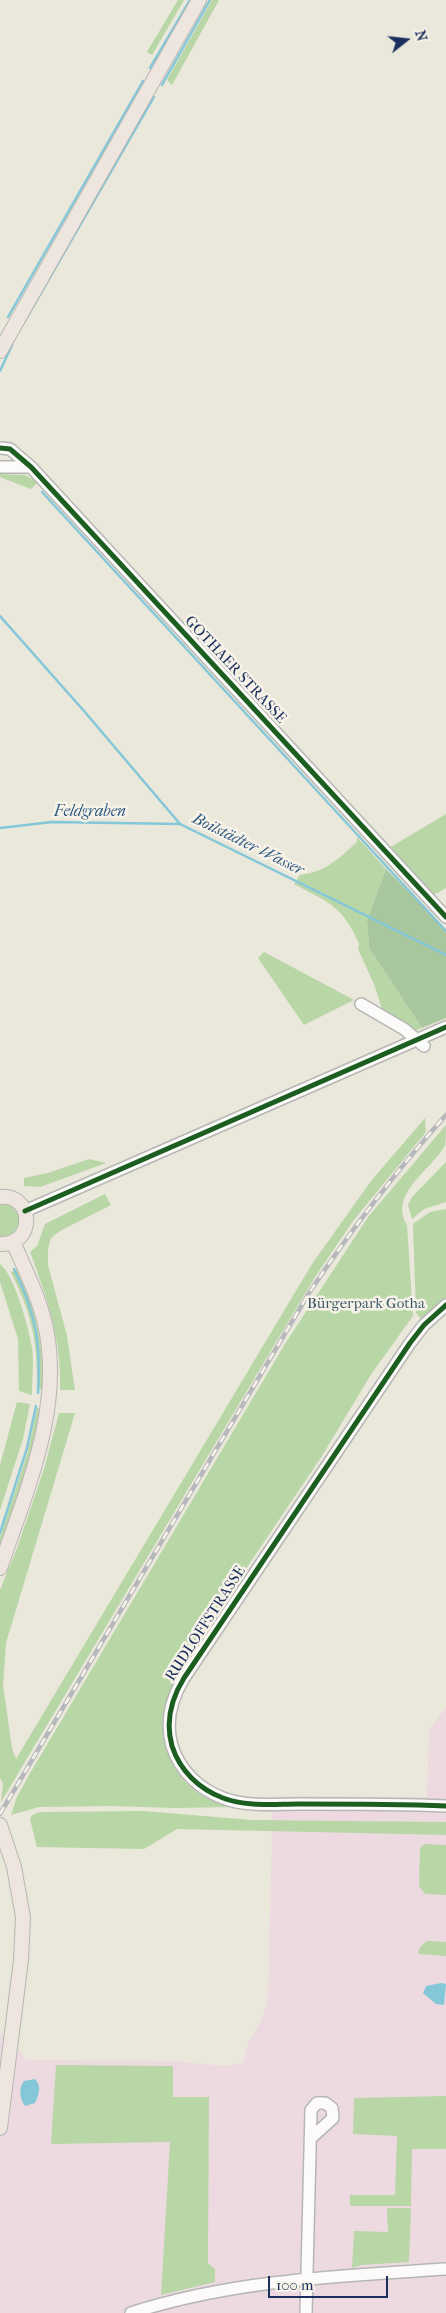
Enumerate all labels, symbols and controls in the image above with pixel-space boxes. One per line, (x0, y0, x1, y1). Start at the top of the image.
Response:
north arrow (381, 15, 431, 65)
text: N (411, 28, 431, 43)
street label: GOTHAER STRASSE (180, 612, 290, 728)
water label: Feldgraben (54, 802, 126, 822)
water label: Boilstädter Wasser (189, 810, 307, 880)
park label: Bürgerpark Gotha (307, 1295, 425, 1313)
street label: RUDLOFFSTRASSE (162, 1563, 250, 1685)
scale bar (271, 2266, 391, 2298)
text: 100 m (276, 2276, 314, 2294)

